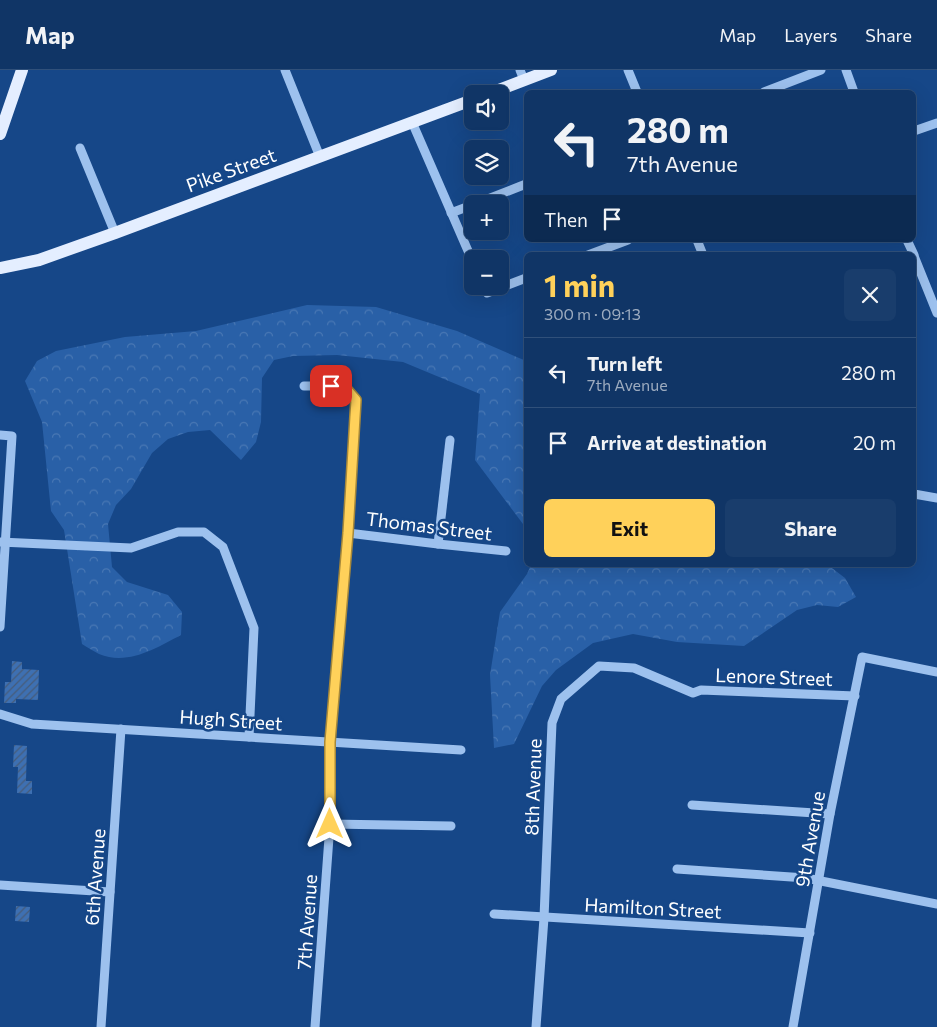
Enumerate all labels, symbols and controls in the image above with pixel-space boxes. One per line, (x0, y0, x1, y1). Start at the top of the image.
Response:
text: Map (25, 20, 75, 49)
text: Map (719, 24, 756, 46)
text: Layers (784, 24, 837, 46)
text: Share (865, 24, 912, 46)
map controls (464, 85, 509, 295)
button: sound (464, 85, 509, 130)
text: 280 m (627, 107, 729, 150)
icon: left (544, 110, 609, 175)
button: layers (464, 140, 509, 185)
street label: Pike Street (183, 143, 279, 196)
text: 7th Avenue (627, 150, 738, 177)
button: + (464, 195, 509, 240)
icon: arrive (598, 205, 626, 233)
text: Then (544, 208, 588, 231)
button: − (464, 250, 509, 295)
text: 1 min (544, 266, 615, 303)
button: close (844, 269, 896, 321)
text: 300 m · 09:13 (544, 304, 641, 323)
text: Turn left (587, 352, 662, 375)
icon: left (544, 359, 572, 387)
text: 280 m (841, 361, 896, 384)
pin (310, 365, 352, 407)
icon: arrive (317, 372, 345, 400)
text: 7th Avenue (587, 375, 668, 394)
icon: arrive (544, 429, 572, 457)
text: Arrive at destination (587, 431, 767, 454)
text: 20 m (853, 431, 896, 454)
button: Exit (544, 499, 715, 557)
button: Share (725, 499, 896, 557)
street label: Thomas Street (365, 506, 494, 545)
street label: Lenore Street (715, 663, 833, 690)
street label: Hugh Street (179, 704, 284, 735)
street label: 8th Avenue (519, 738, 546, 836)
street label: 9th Avenue (790, 789, 829, 889)
position arrow (303, 797, 355, 849)
street label: 6th Avenue (80, 828, 109, 926)
street label: 7th Avenue (292, 873, 321, 970)
street label: Hamilton Street (584, 892, 723, 923)

